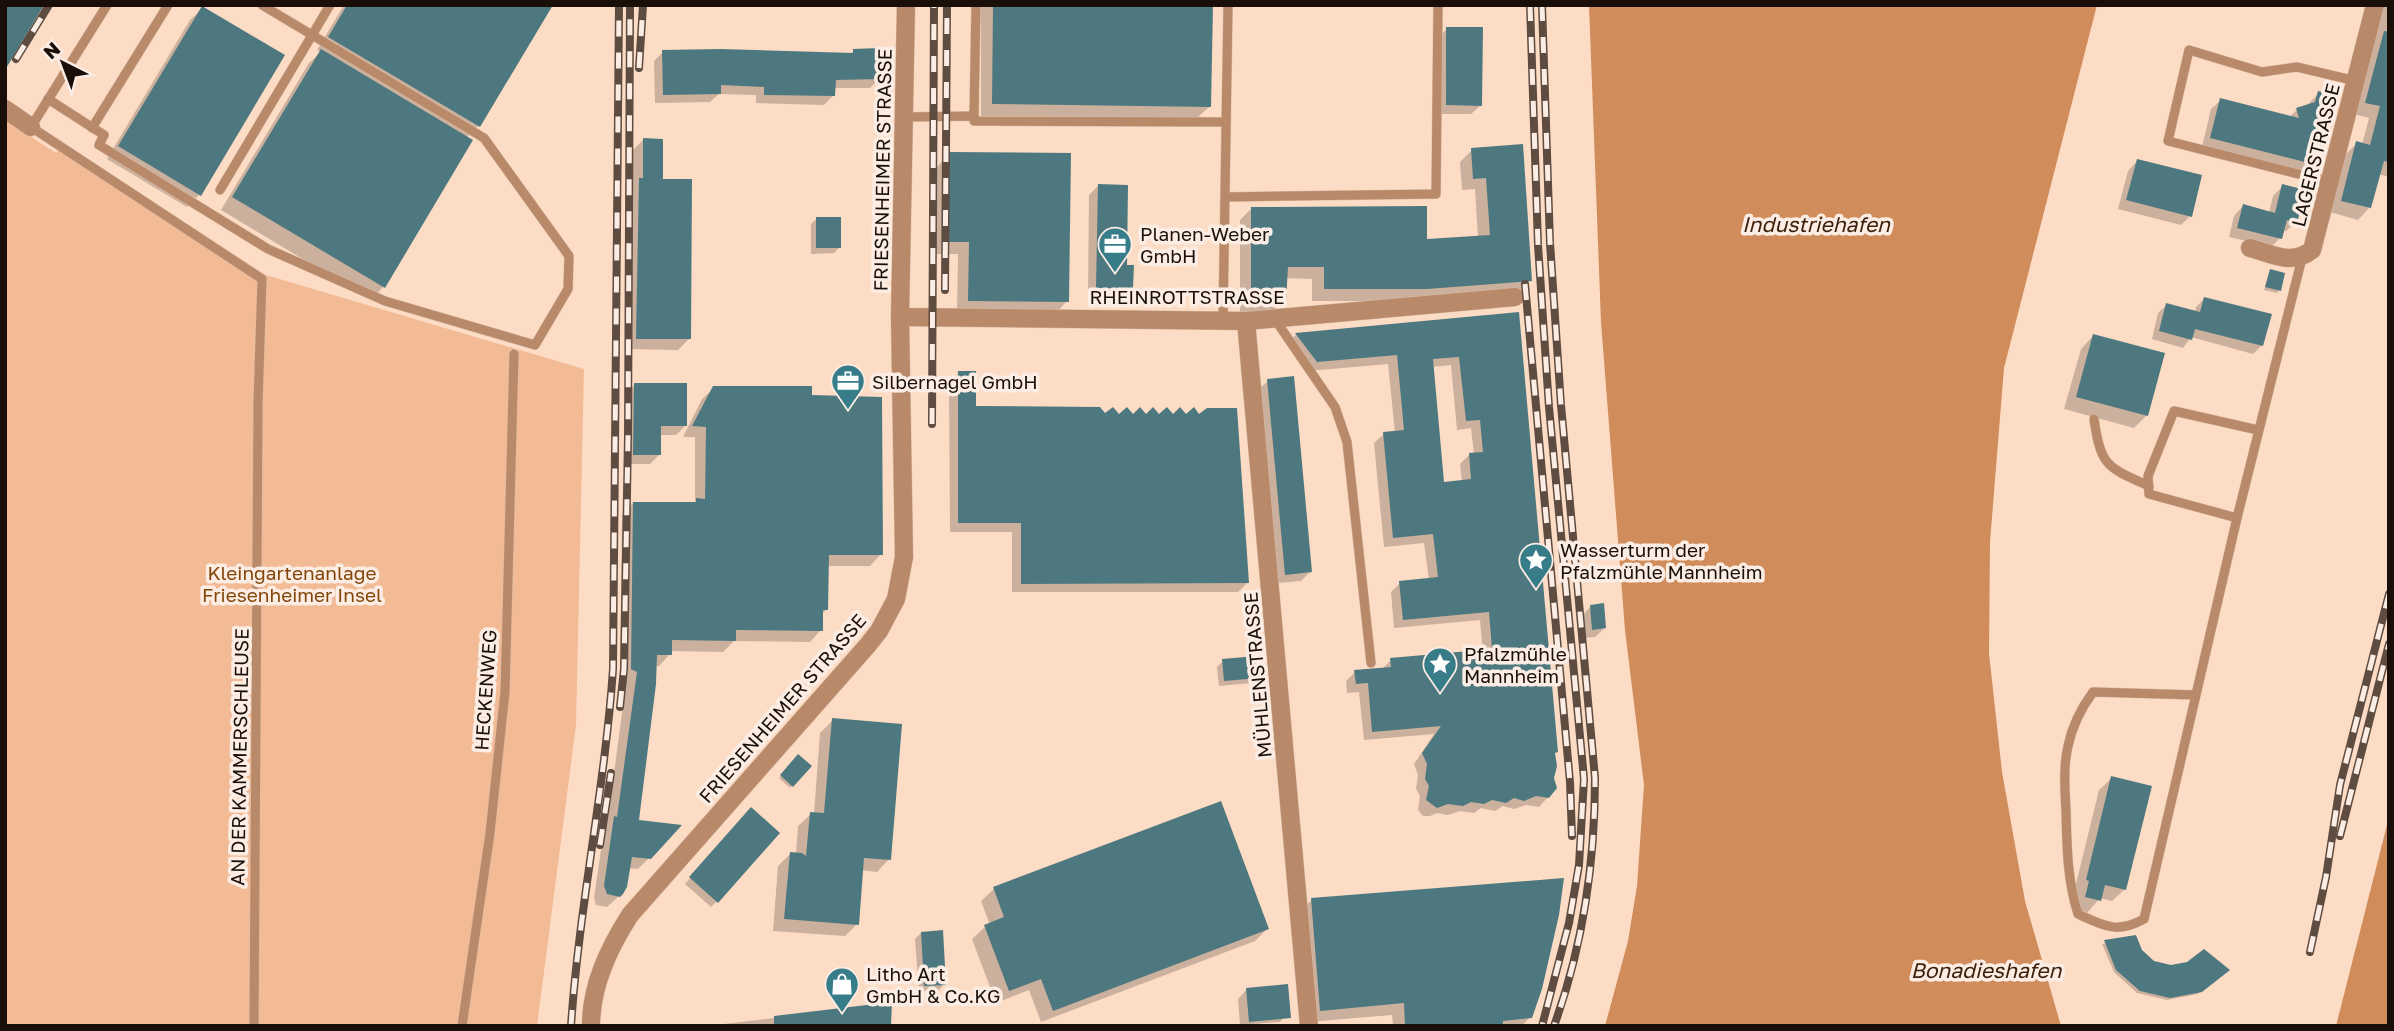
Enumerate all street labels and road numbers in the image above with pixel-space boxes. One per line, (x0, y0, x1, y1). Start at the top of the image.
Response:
street label: FRIESENHEIMER STRASSE (868, 48, 896, 292)
street label: LAGERSTRASSE (2286, 81, 2344, 229)
street label: RHEINROTTSTRASSE (1089, 285, 1285, 308)
street label: MÜHLENSTRASSE (1238, 591, 1276, 759)
street label: FRIESENHEIMER STRASSE (694, 609, 870, 807)
street label: AN DER KAMMERSCHLEUSE (225, 628, 253, 886)
street label: HECKENWEG (469, 629, 501, 751)

